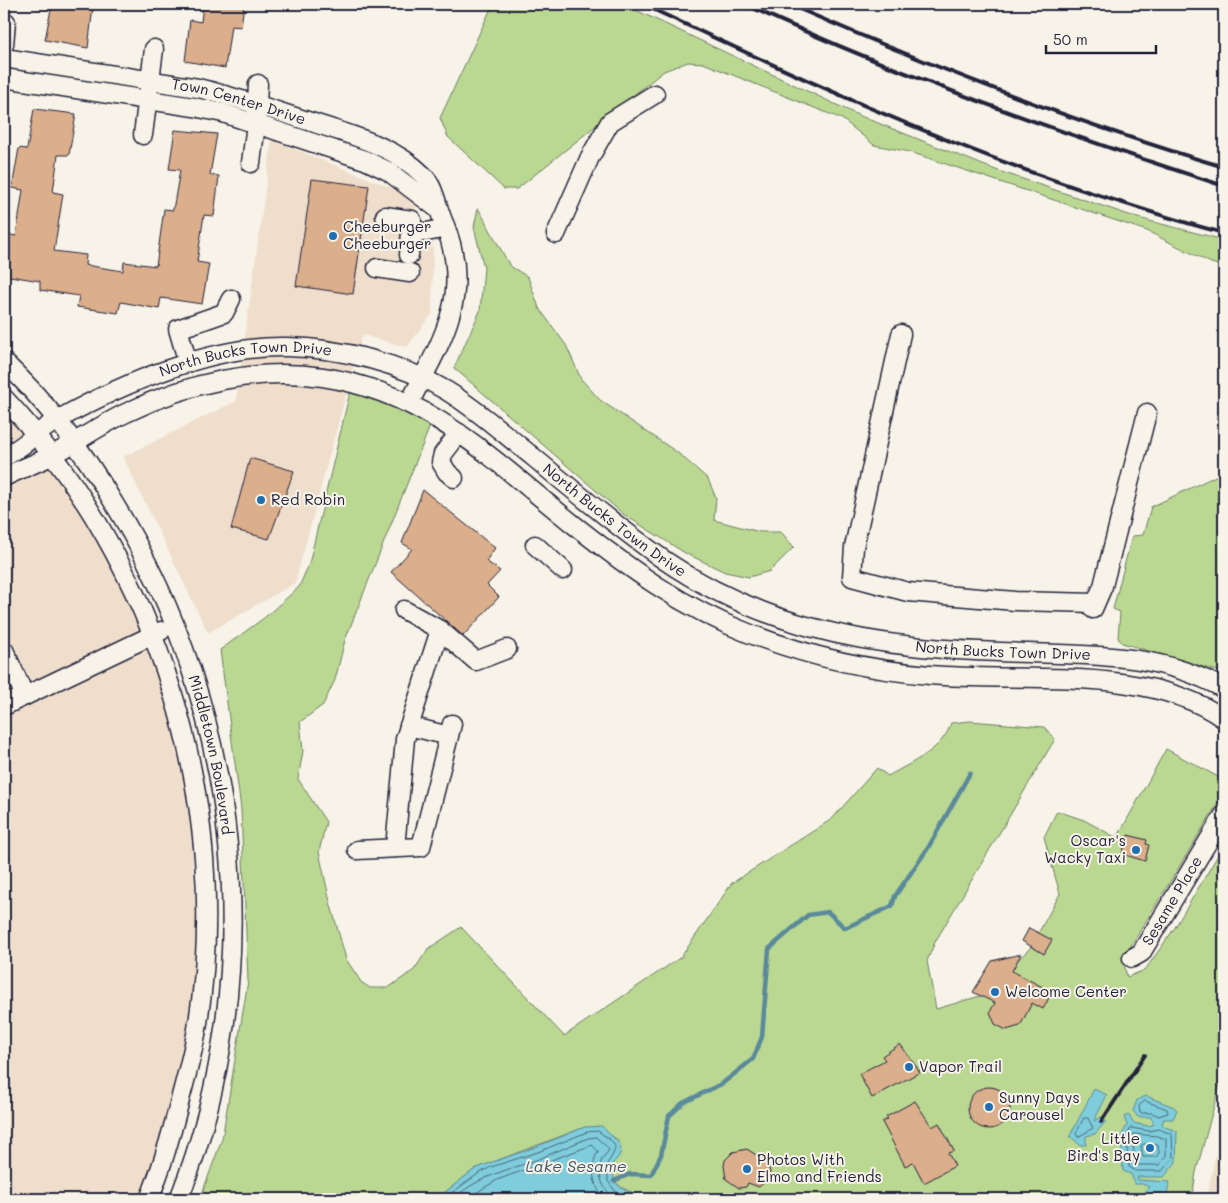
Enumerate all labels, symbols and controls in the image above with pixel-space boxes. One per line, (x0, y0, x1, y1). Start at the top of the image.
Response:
scale bar (1046, 22, 1156, 54)
text: 50 m (1053, 29, 1088, 49)
street label: Town Center Drive (170, 73, 308, 129)
place label: Cheeburger Cheeburger (343, 216, 432, 253)
marker: Cheeburger Cheeburger (327, 230, 339, 242)
street label: North Bucks Town Drive (156, 336, 334, 381)
street label: North Bucks Town Drive (539, 458, 690, 581)
place label: Red Robin (271, 489, 345, 509)
marker: Red Robin (255, 494, 267, 506)
street label: North Bucks Town Drive (915, 635, 1091, 664)
street label: Middletown Boulevard (184, 672, 238, 836)
place label: Oscar's Wacky Taxi (1044, 830, 1126, 867)
marker: Oscar's Wacky Taxi (1130, 844, 1142, 856)
street label: Sesame Place (1137, 852, 1206, 949)
place label: Welcome Center (1005, 981, 1127, 1001)
marker: Welcome Center (989, 986, 1001, 998)
place label: Vapor Trail (919, 1056, 1002, 1076)
marker: Vapor Trail (903, 1061, 915, 1073)
place label: Sunny Days Carousel (999, 1087, 1080, 1124)
marker: Sunny Days Carousel (983, 1101, 995, 1113)
place label: Little Bird's Bay (1067, 1128, 1140, 1165)
marker: Little Bird's Bay (1144, 1142, 1156, 1154)
place label: Photos With Elmo and Friends (757, 1149, 882, 1186)
water label: Lake Sesame (525, 1155, 627, 1176)
marker: Photos With Elmo and Friends (741, 1163, 753, 1175)

